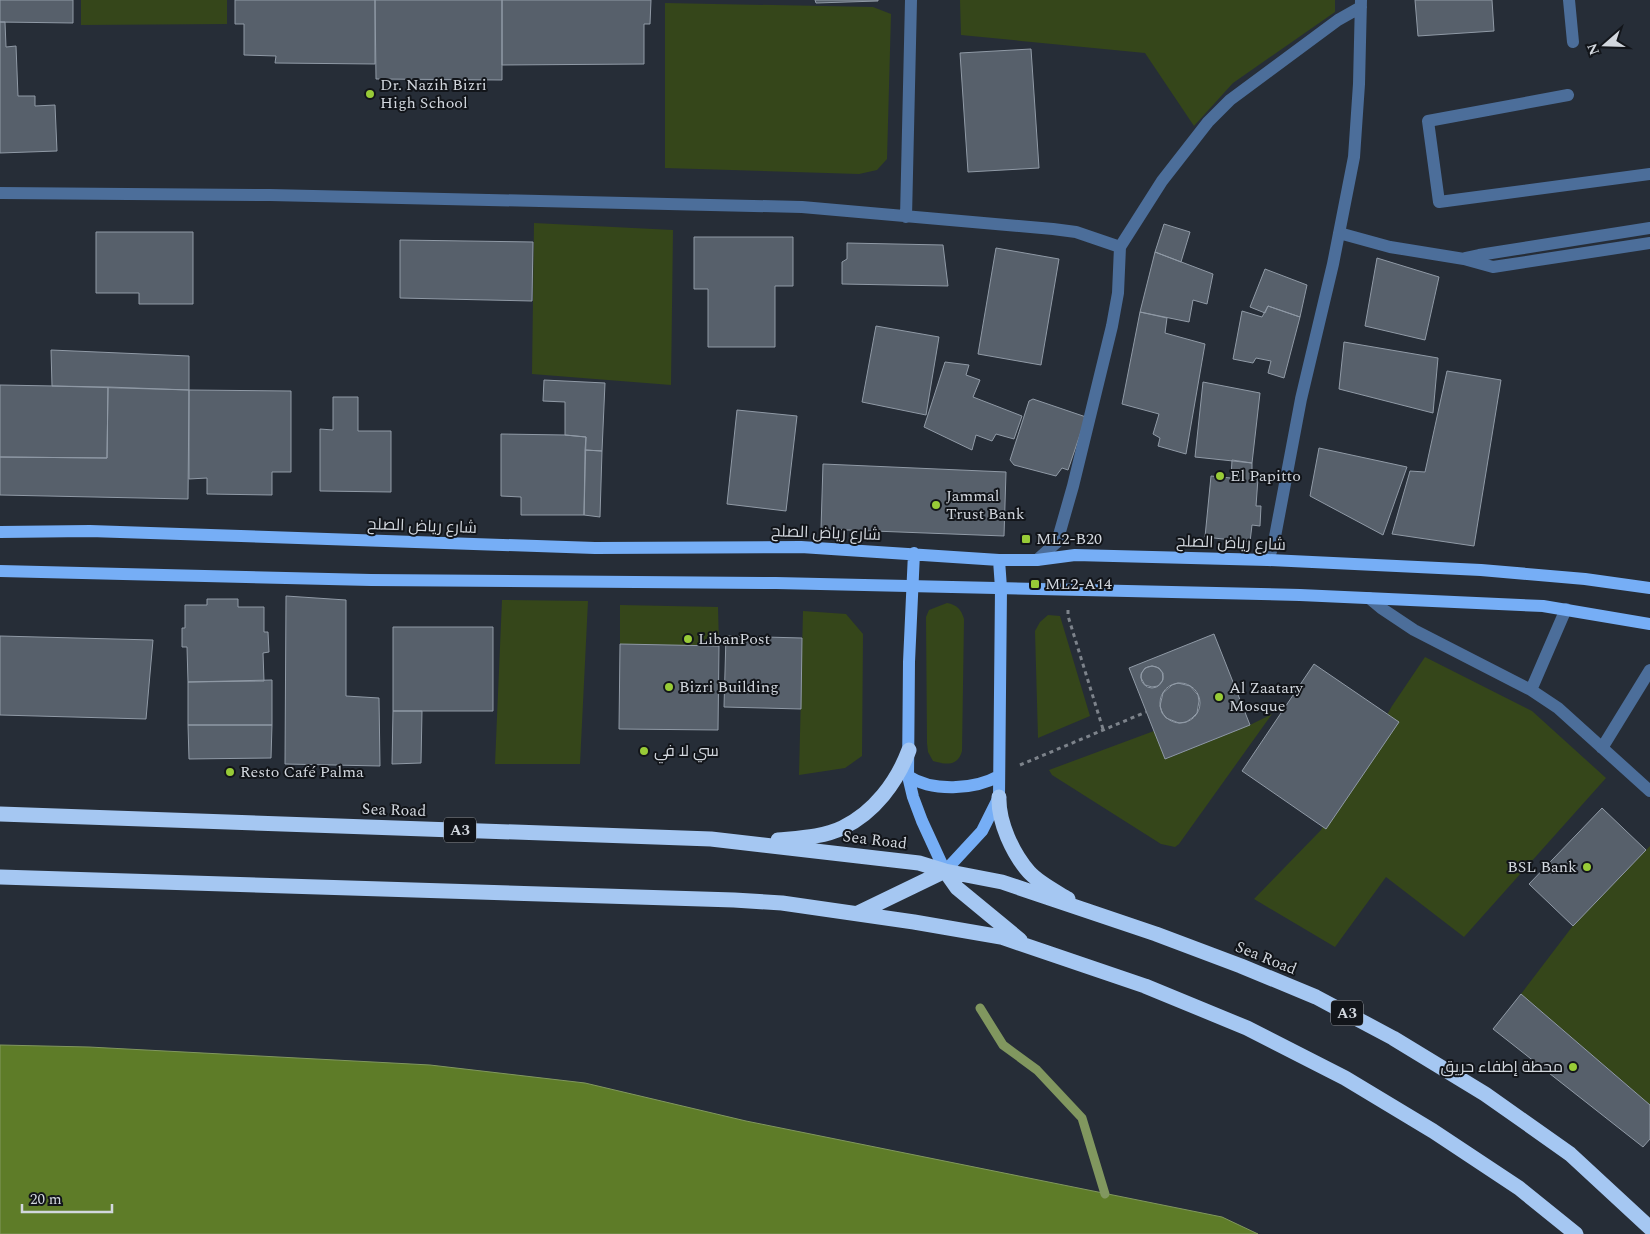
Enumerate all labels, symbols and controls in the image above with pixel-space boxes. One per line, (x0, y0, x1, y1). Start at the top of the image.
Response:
north arrow (1580, 20, 1630, 70)
text: N (1581, 40, 1605, 58)
place label: Dr. Nazih Bizri High School (380, 73, 487, 115)
marker: Dr. Nazih Bizri High School (364, 88, 376, 100)
place label: El Papitto (1230, 464, 1301, 488)
marker: El Papitto (1214, 470, 1226, 482)
place label: Jammal Trust Bank (946, 484, 1025, 526)
marker: Jammal Trust Bank (930, 499, 942, 511)
street label: شارع رياض الصلح (367, 512, 477, 540)
street label: شارع رياض الصلح (771, 519, 881, 547)
place label: ML2-B20 (1036, 527, 1102, 551)
street label: شارع رياض الصلح (1176, 529, 1286, 557)
marker: ML2-B20 (1020, 533, 1032, 545)
place label: ML2-A14 (1045, 572, 1112, 596)
marker: ML2-A14 (1029, 578, 1041, 590)
place label: LibanPost (698, 627, 771, 651)
marker: LibanPost (682, 633, 694, 645)
place label: Bizri Building (679, 675, 779, 699)
place label: Al Zaatary Mosque (1229, 676, 1304, 718)
marker: Bizri Building (663, 681, 675, 693)
marker: Al Zaatary Mosque (1213, 691, 1225, 703)
place label: سي لا في (654, 739, 719, 764)
marker: سي لا في (638, 745, 650, 757)
place label: Resto Café Palma (240, 760, 364, 784)
marker: Resto Café Palma (224, 766, 236, 778)
street label: Sea Road (361, 797, 427, 823)
road number: A3 (444, 818, 476, 842)
street label: Sea Road (842, 824, 909, 856)
place label: BSL Bank (1507, 855, 1577, 879)
marker: BSL Bank (1581, 861, 1593, 873)
street label: Sea Road (1232, 935, 1300, 981)
road number: A3 (1331, 1000, 1363, 1026)
place label: محطة إطفاء حريق (1440, 1055, 1563, 1079)
marker: محطة إطفاء حريق (1567, 1061, 1579, 1073)
scale bar (22, 1182, 112, 1214)
text: 20 m (30, 1188, 62, 1211)

